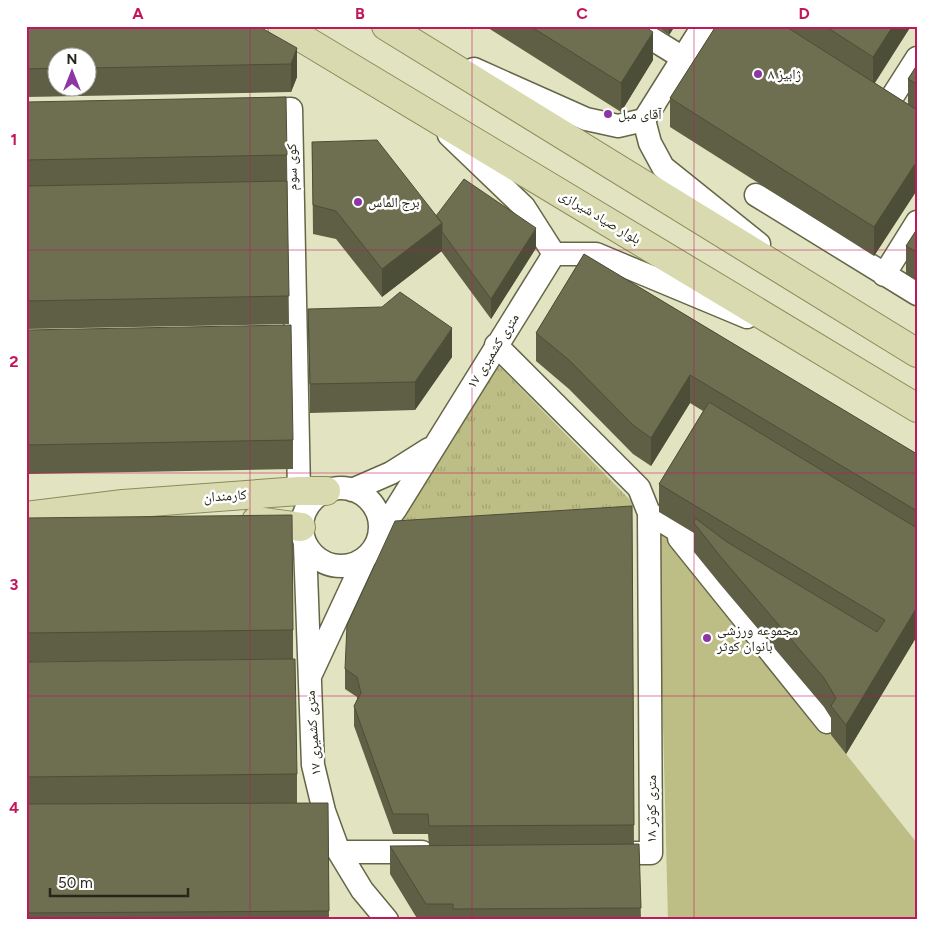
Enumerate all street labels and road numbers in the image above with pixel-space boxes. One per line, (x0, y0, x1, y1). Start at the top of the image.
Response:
street label: کوی سوم (283, 143, 302, 191)
street label: بلوار صیاد شیرازی (556, 186, 644, 248)
street label: ۱۷ متری کشمیری (463, 310, 523, 392)
street label: کارمندان (203, 486, 247, 506)
street label: ۱۷ متری کشمیری (302, 690, 324, 776)
street label: ۱۸ متری کوثر (643, 775, 660, 843)

